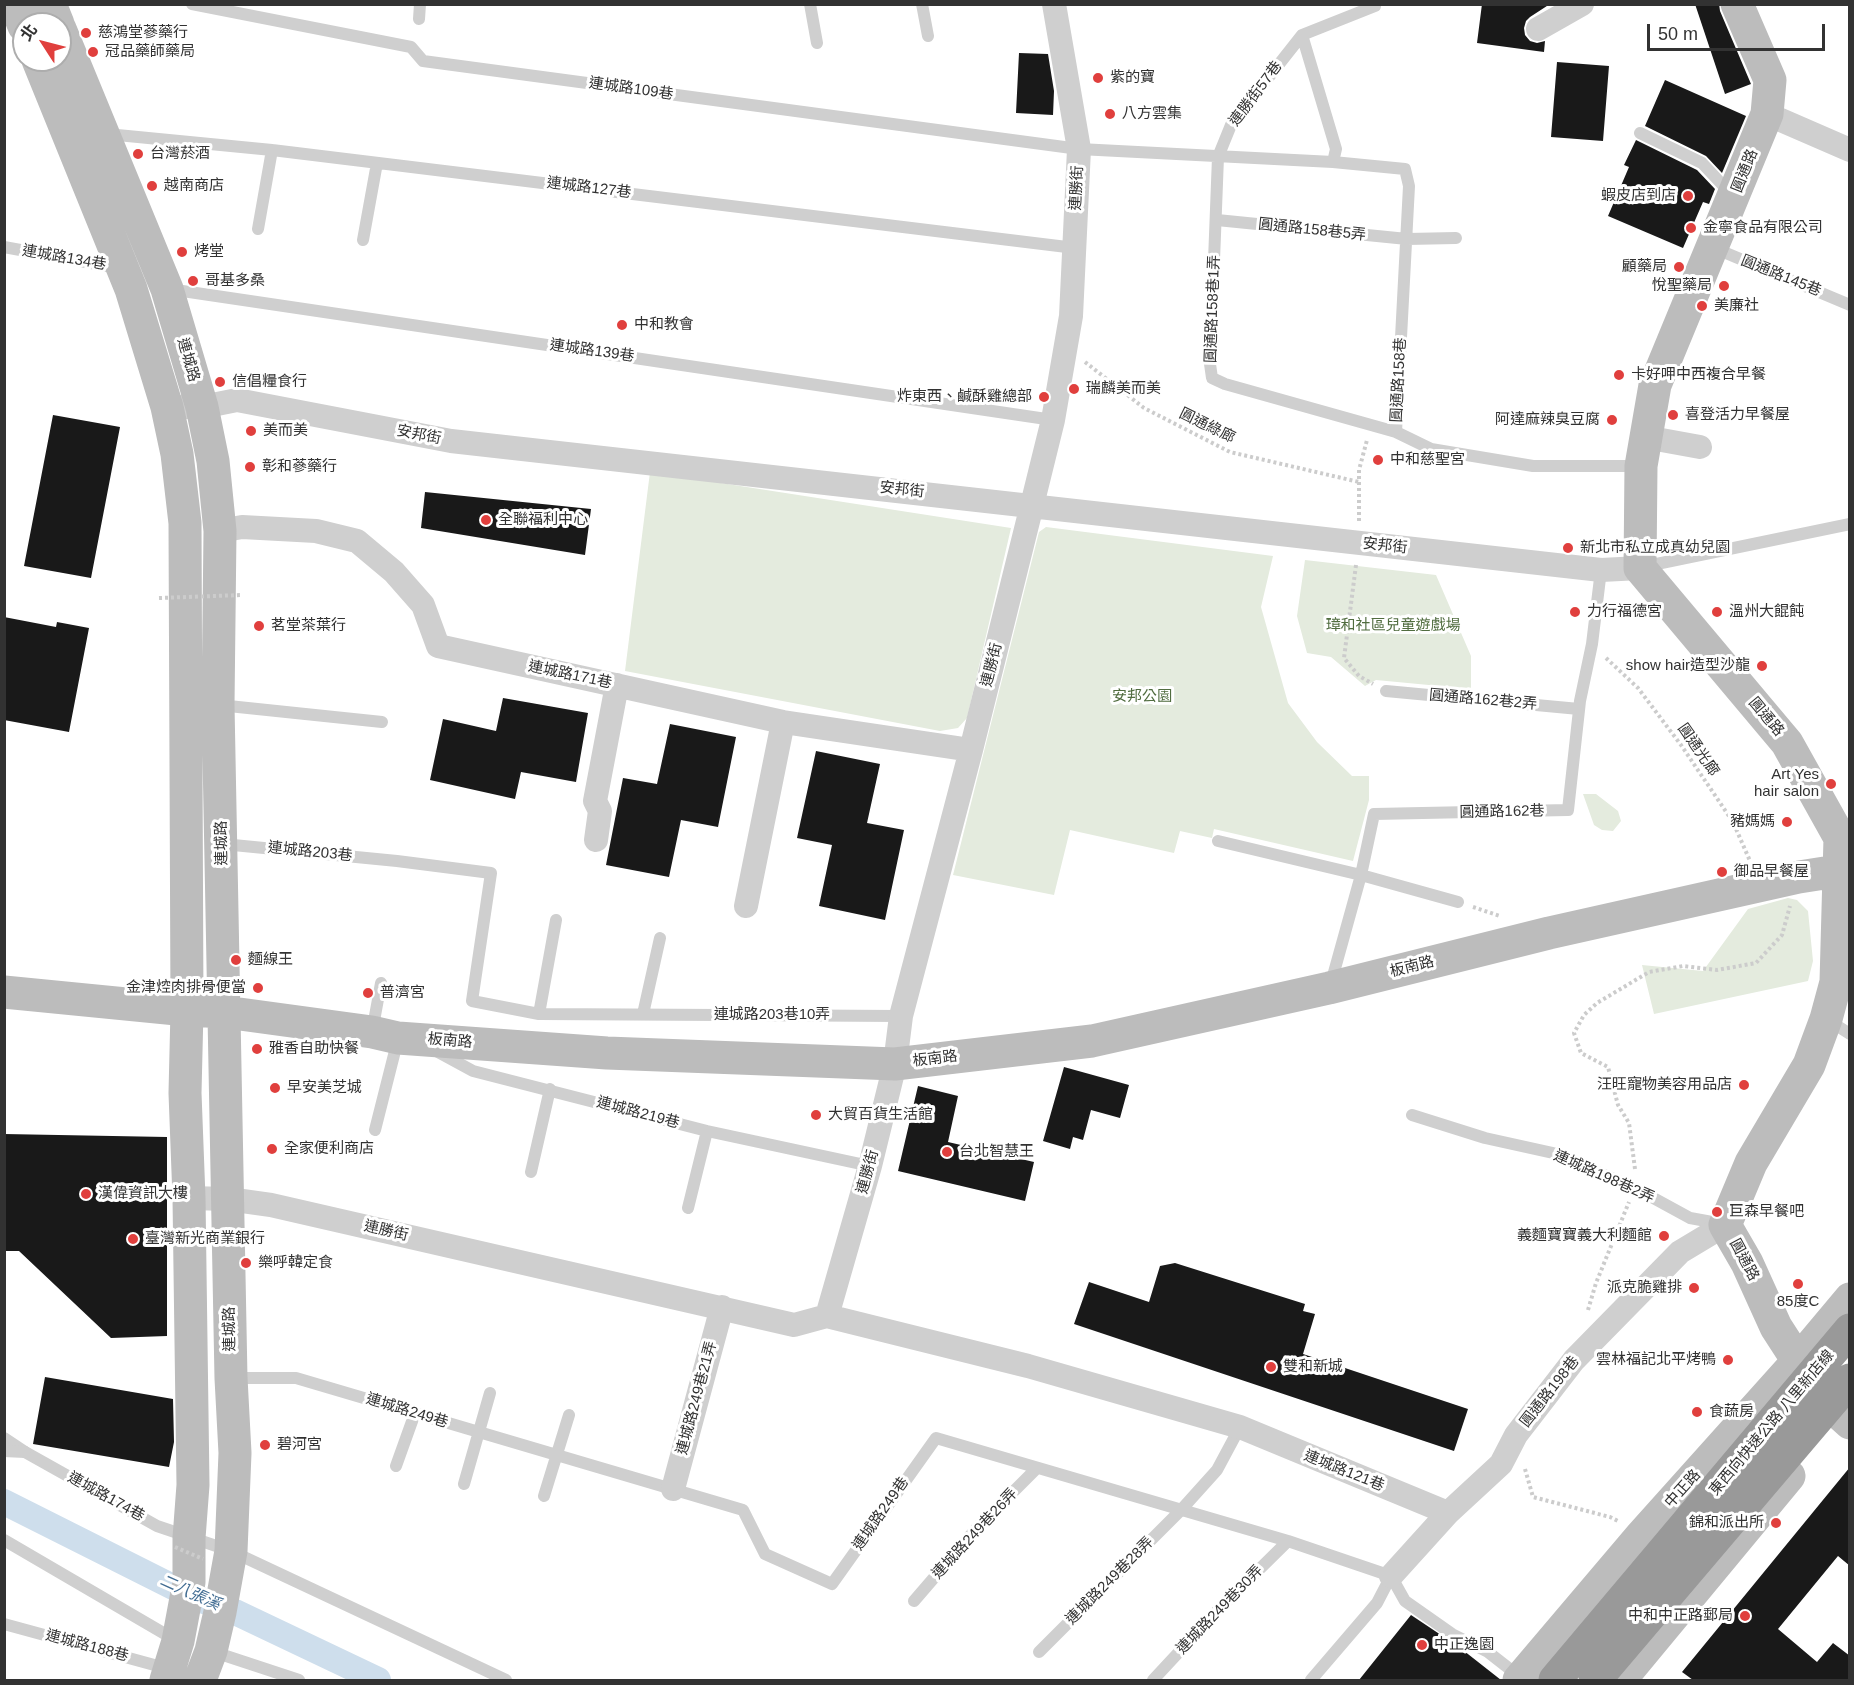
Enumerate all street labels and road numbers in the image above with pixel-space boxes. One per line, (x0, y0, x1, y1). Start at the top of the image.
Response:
street label: 連勝街57巷 (1226, 58, 1286, 130)
street label: 連城路109巷 (588, 74, 674, 104)
street label: 圓通路 (1728, 147, 1762, 195)
street label: 連勝街 (1067, 165, 1087, 211)
street label: 連城路127巷 (546, 174, 632, 202)
street label: 圓通路158巷5弄 (1257, 215, 1367, 245)
street label: 連城路134巷 (21, 242, 107, 274)
street label: 圓通路145巷 (1738, 252, 1824, 300)
street label: 圓通路158巷1弄 (1202, 255, 1224, 363)
street label: 連城路 (173, 336, 203, 384)
street label: 連城路139巷 (549, 336, 635, 366)
street label: 圓通路158巷 (1388, 337, 1410, 423)
street label: 圓通綠廊 (1176, 405, 1238, 447)
street label: 安邦街 (395, 422, 443, 448)
street label: 安邦街 (879, 479, 925, 501)
street label: 安邦街 (1362, 535, 1408, 557)
street label: 連勝街 (978, 641, 1006, 689)
street label: 連城路171巷 (527, 657, 613, 693)
street label: 圓通路162巷2弄 (1428, 686, 1538, 714)
street label: 圓通路 (1745, 694, 1787, 740)
street label: 圓通光廊 (1673, 720, 1723, 780)
street label: 圓通路162巷 (1459, 802, 1545, 822)
street label: 連城路 (213, 820, 231, 866)
street label: 連城路203巷 (267, 839, 353, 865)
street label: 板南路 (1388, 953, 1436, 981)
street label: 連城路203巷10弄 (714, 1006, 830, 1024)
street label: 板南路 (427, 1030, 473, 1052)
street label: 板南路 (912, 1047, 958, 1071)
street label: 連城路219巷 (595, 1093, 681, 1133)
street label: 連城路198巷2弄 (1551, 1147, 1657, 1207)
street label: 連勝街 (853, 1148, 883, 1196)
street label: 連勝街 (362, 1217, 410, 1245)
street label: 圓通路 (1725, 1236, 1763, 1284)
street label: 連城路 (221, 1306, 239, 1352)
street label: 連城路249巷21弄 (673, 1339, 721, 1457)
street label: 東西向快速公路 八里新店線 (1706, 1347, 1838, 1499)
street label: 圓通路198巷 (1517, 1353, 1583, 1431)
street label: 連城路249巷 (364, 1390, 450, 1432)
street label: 連城路121巷 (1301, 1447, 1387, 1495)
street label: 中正路 (1661, 1466, 1705, 1512)
street label: 連城路174巷 (64, 1469, 148, 1525)
street label: 連城路249巷 (849, 1474, 913, 1554)
street label: 連城路249巷26弄 (929, 1485, 1021, 1583)
street label: 連城路249巷28弄 (1062, 1533, 1158, 1629)
street label: 連城路249巷30弄 (1173, 1562, 1267, 1658)
street label: 連城路188巷 (44, 1626, 130, 1666)

